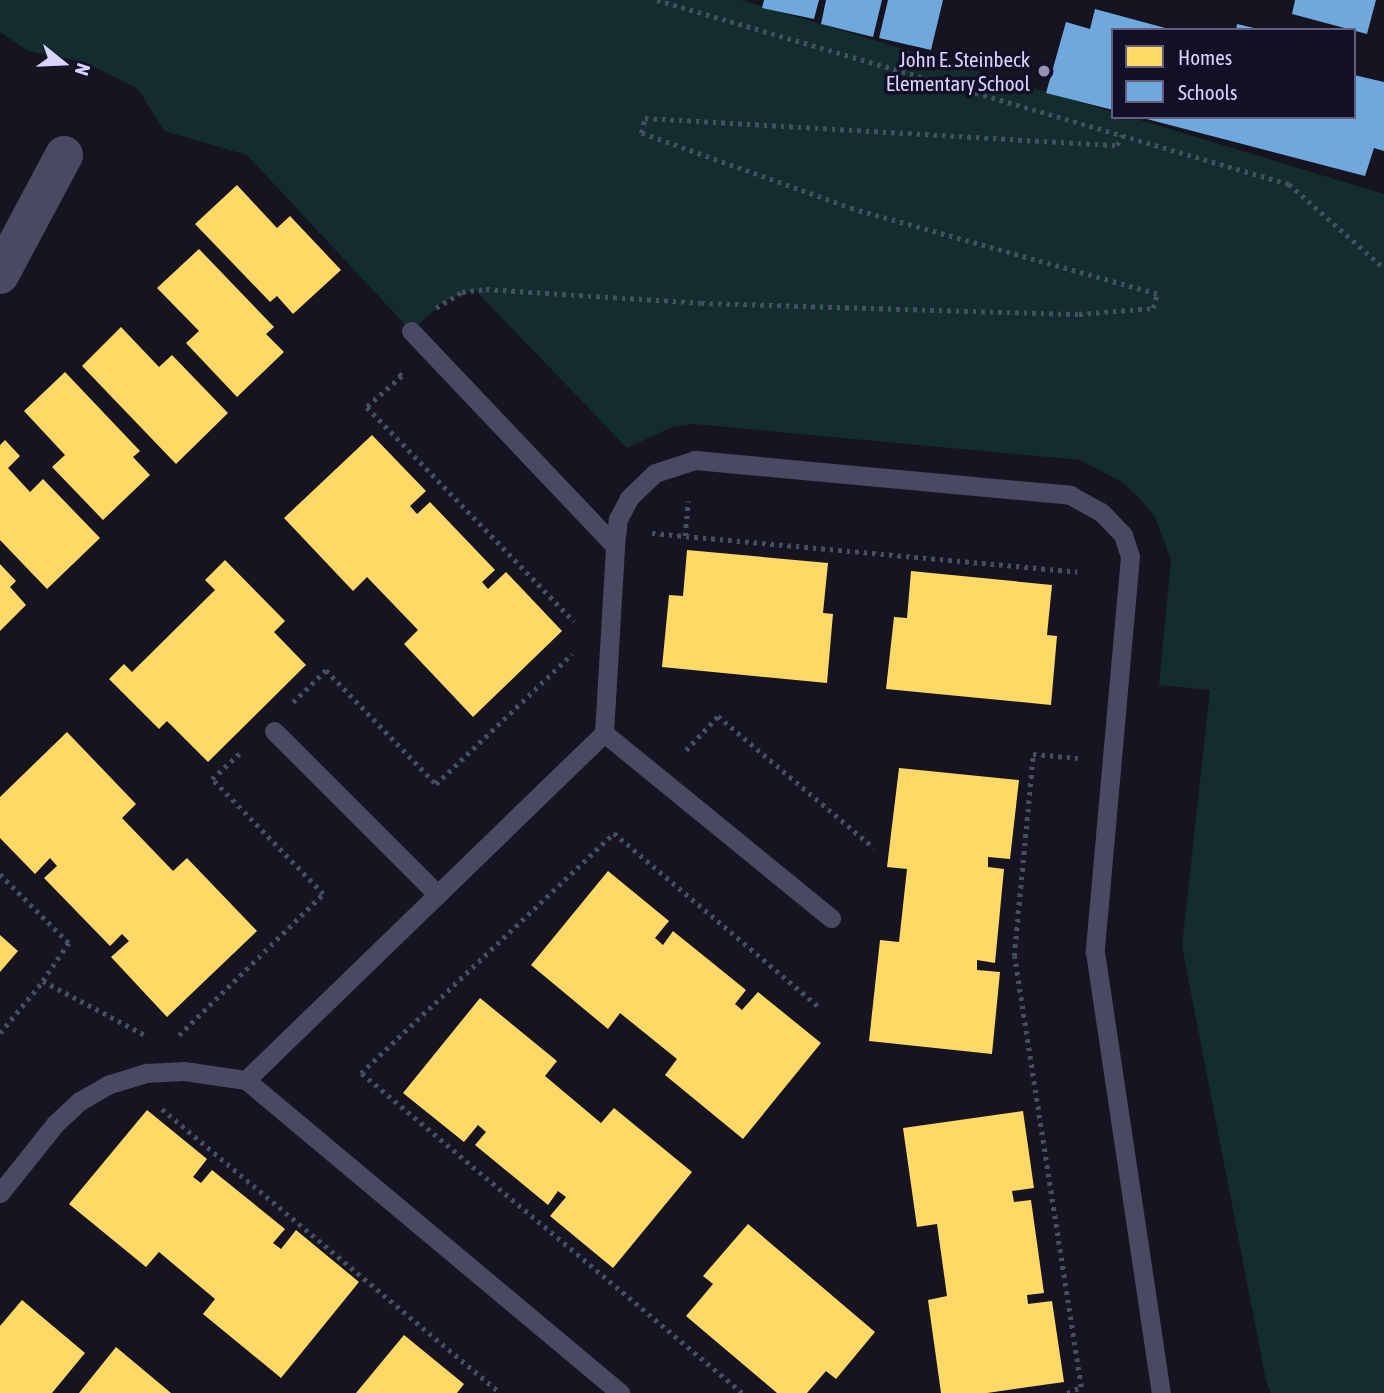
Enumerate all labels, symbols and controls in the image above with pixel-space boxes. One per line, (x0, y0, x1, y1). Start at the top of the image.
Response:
north arrow (28, 28, 98, 98)
legend (1111, 28, 1356, 119)
text: Homes (1178, 45, 1232, 69)
place label: John E. Steinbeck Elementary School (886, 46, 1030, 96)
text: N (71, 61, 95, 78)
marker: John E. Steinbeck Elementary School (1036, 63, 1052, 79)
text: Schools (1178, 80, 1238, 104)

